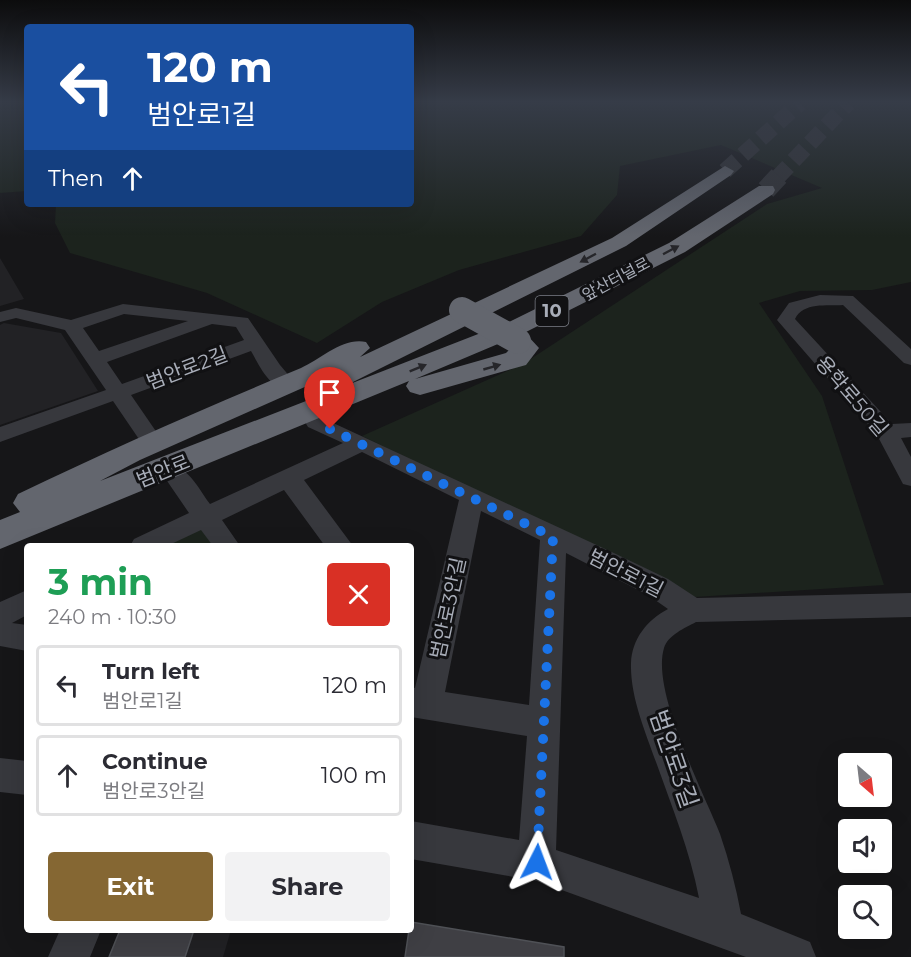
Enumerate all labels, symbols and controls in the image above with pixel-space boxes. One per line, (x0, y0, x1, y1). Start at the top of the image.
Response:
text: 120 m (147, 41, 273, 93)
icon: left (48, 48, 126, 126)
text: 범안로1길 (147, 98, 256, 131)
icon: ahead (116, 162, 149, 195)
text: Then (48, 165, 104, 192)
one-way arrow (662, 245, 679, 255)
street label: 앞산터널로 (579, 253, 653, 305)
one-way arrow (579, 254, 596, 263)
road number: 10 (536, 296, 568, 326)
street label: 범안로2길 (143, 342, 231, 394)
street label: 용학로50길 (811, 351, 893, 441)
one-way arrow (483, 361, 501, 371)
one-way arrow (409, 363, 427, 372)
pin (304, 367, 355, 429)
icon: arrive (313, 376, 346, 409)
street label: 범안로 (133, 450, 193, 492)
street label: 범안로1길 (585, 544, 667, 602)
street label: 범안로3안길 (426, 555, 470, 661)
text: 3 min (48, 560, 153, 604)
button: close (327, 563, 390, 626)
text: 240 m · 10:30 (48, 605, 177, 629)
text: Turn left (102, 658, 200, 685)
icon: left (51, 669, 84, 702)
text: 120 m (323, 672, 387, 699)
text: 범안로1길 (102, 689, 183, 713)
street label: 범안로3길 (644, 706, 704, 812)
text: Continue (102, 748, 208, 775)
north arrow (838, 753, 892, 807)
map controls (838, 753, 892, 939)
icon: ahead (51, 759, 84, 792)
text: 100 m (321, 762, 387, 789)
text: 범안로3안길 (102, 779, 205, 803)
button: sound (838, 819, 892, 873)
position arrow (505, 830, 569, 894)
button: Exit (48, 852, 213, 921)
button: Share (225, 852, 390, 921)
button: search (838, 885, 892, 939)

